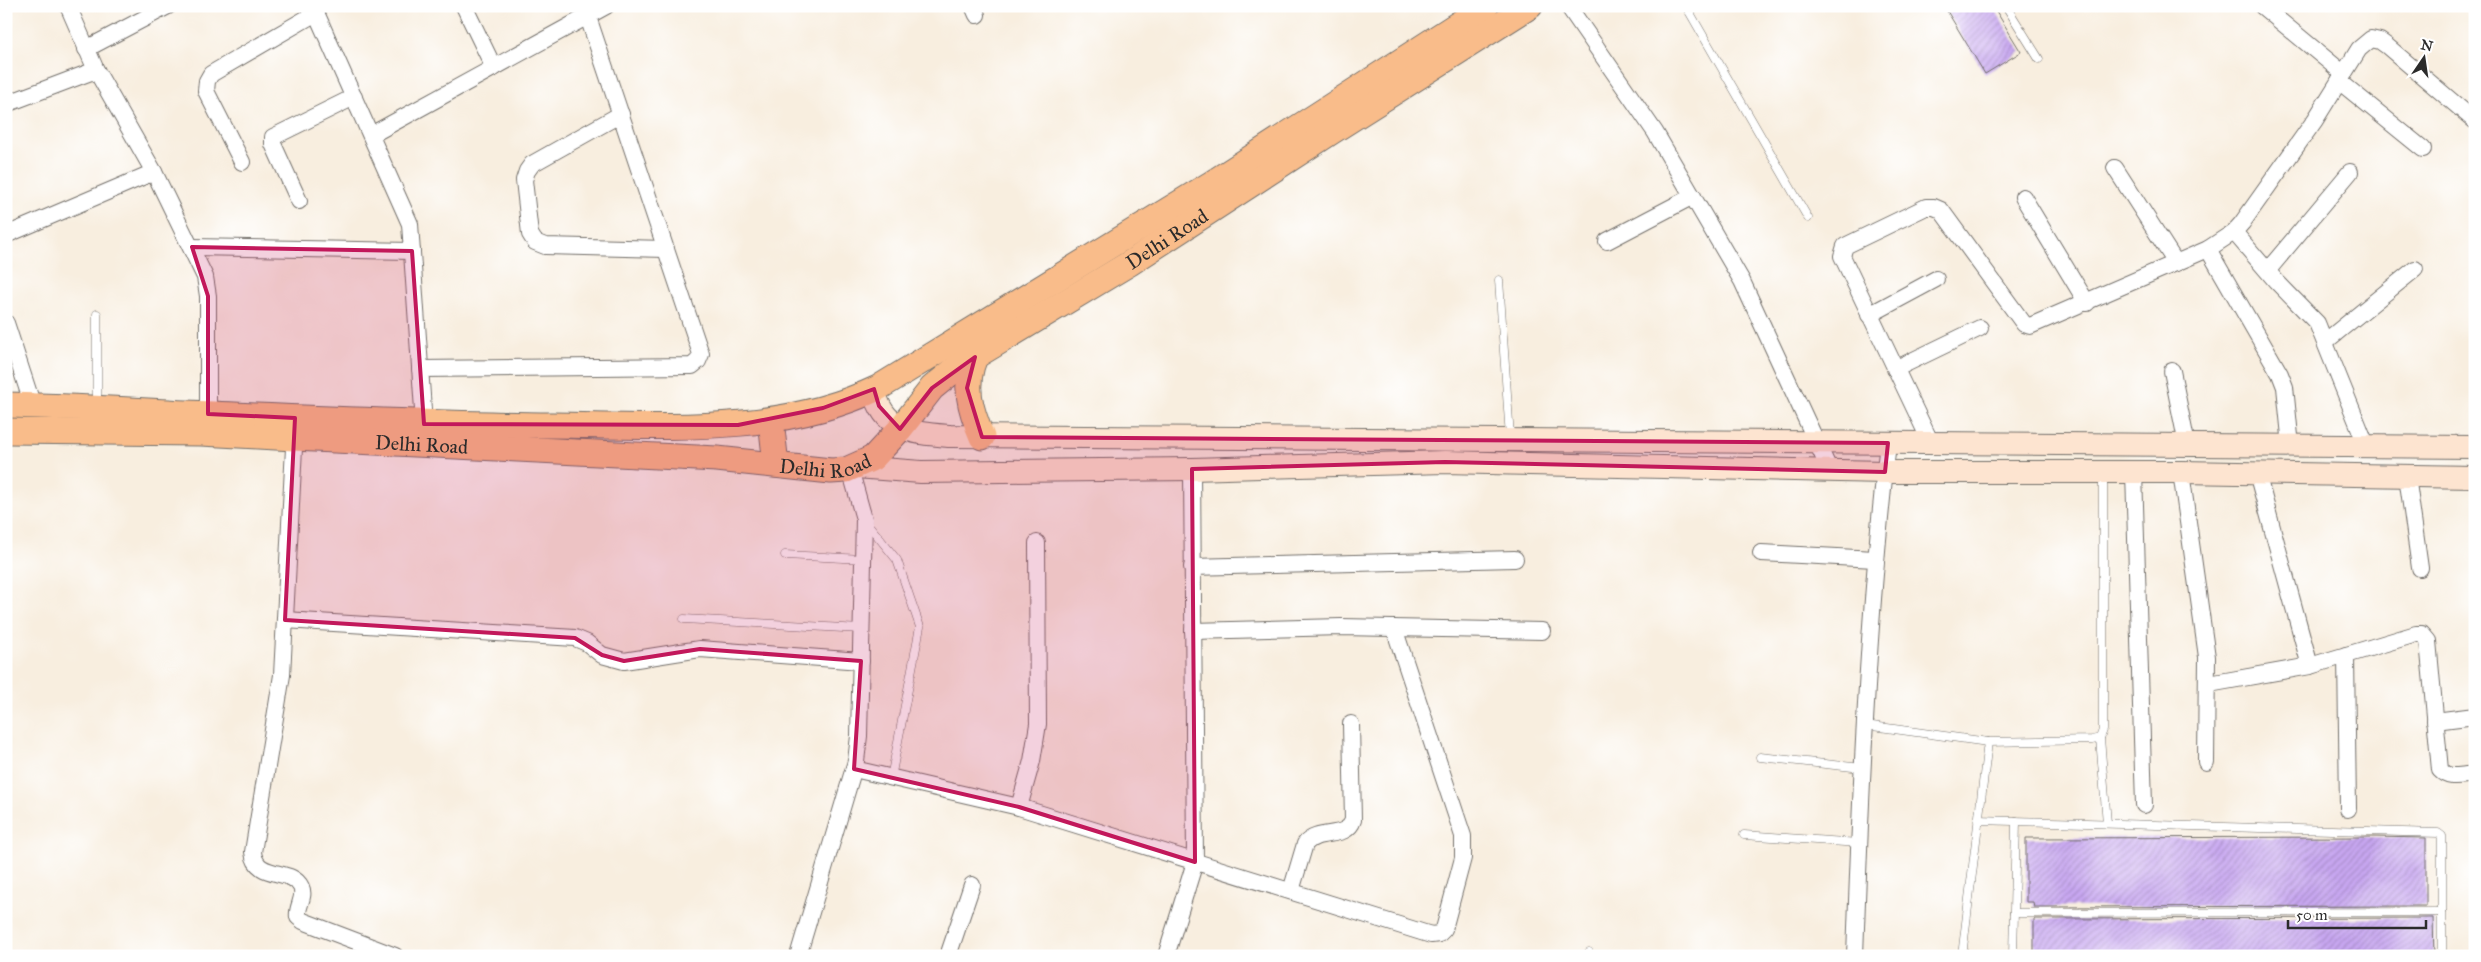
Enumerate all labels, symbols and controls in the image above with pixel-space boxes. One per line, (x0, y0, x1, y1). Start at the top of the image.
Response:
north arrow (2398, 32, 2448, 82)
text: N (2419, 36, 2435, 55)
street label: Delhi Road (1121, 203, 1212, 274)
street label: Delhi Road (375, 430, 469, 459)
street label: Delhi Road (778, 448, 875, 483)
scale bar (2288, 897, 2426, 929)
text: 50 m (2296, 906, 2328, 924)

